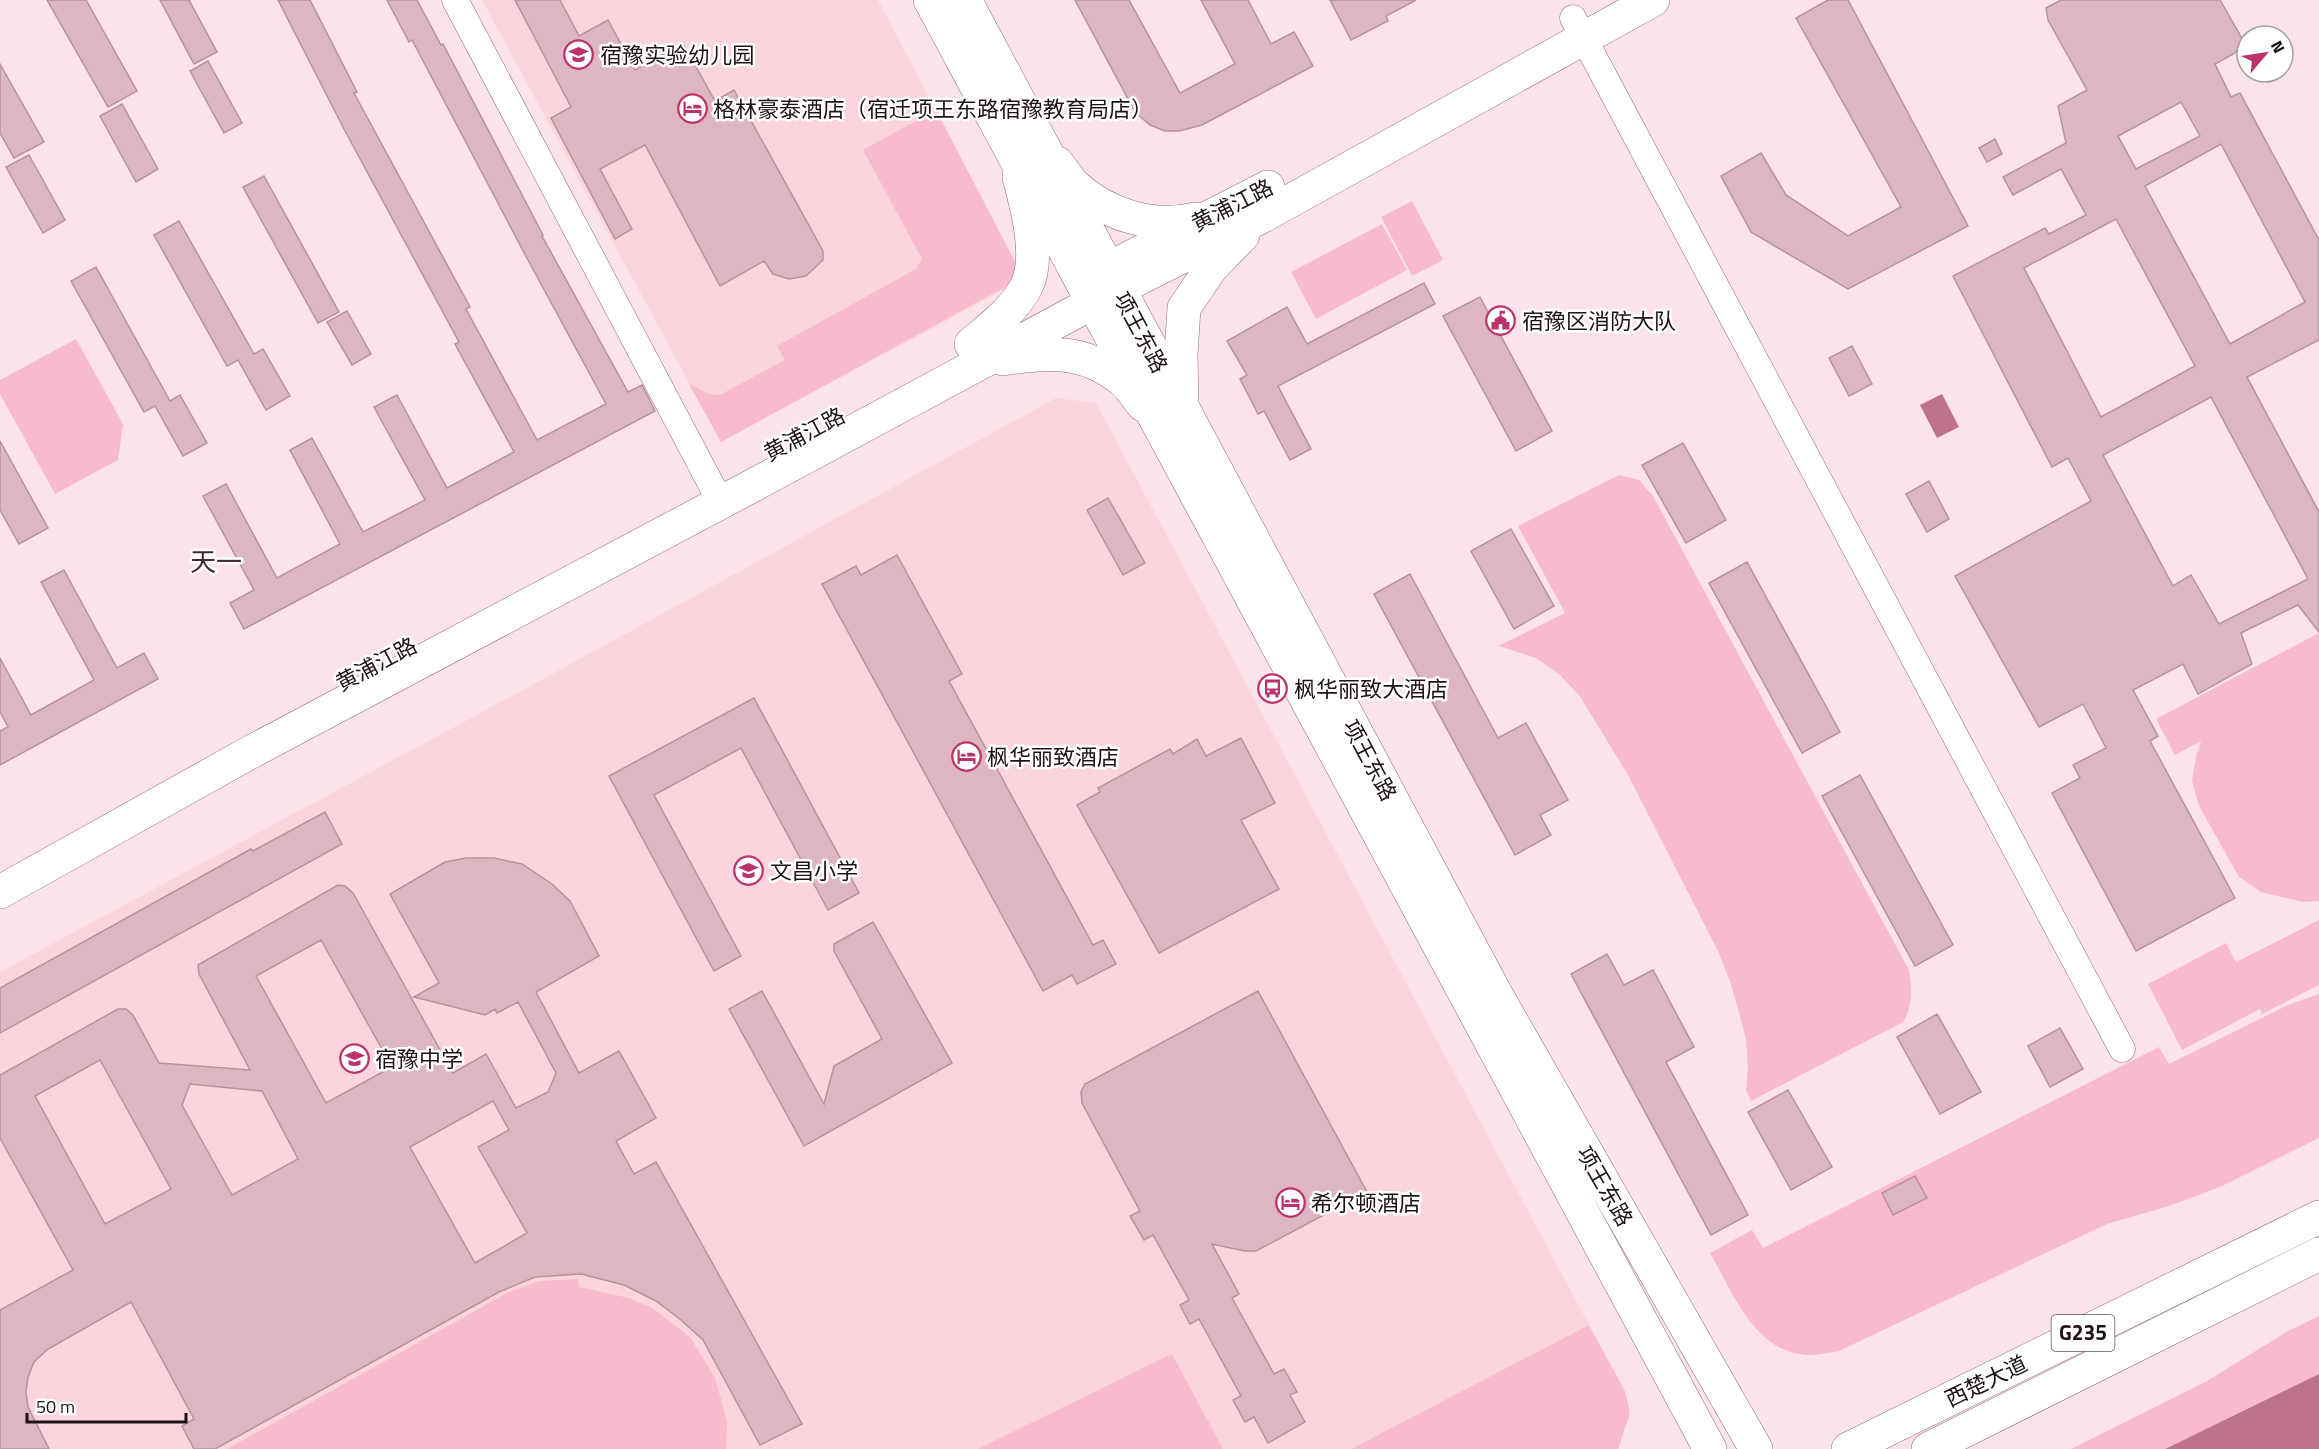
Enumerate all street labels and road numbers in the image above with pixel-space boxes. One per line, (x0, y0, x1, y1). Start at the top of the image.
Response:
street label: 黄浦江路 (1185, 170, 1279, 240)
street label: 项王东路 (1105, 285, 1177, 379)
street label: 黄浦江路 (757, 398, 851, 470)
street label: 黄浦江路 (329, 628, 423, 700)
street label: 项王东路 (1334, 713, 1406, 807)
street label: 项王东路 (1568, 1139, 1642, 1233)
road number: G235 (2052, 1315, 2114, 1351)
street label: 西楚大道 (1939, 1346, 2033, 1416)

